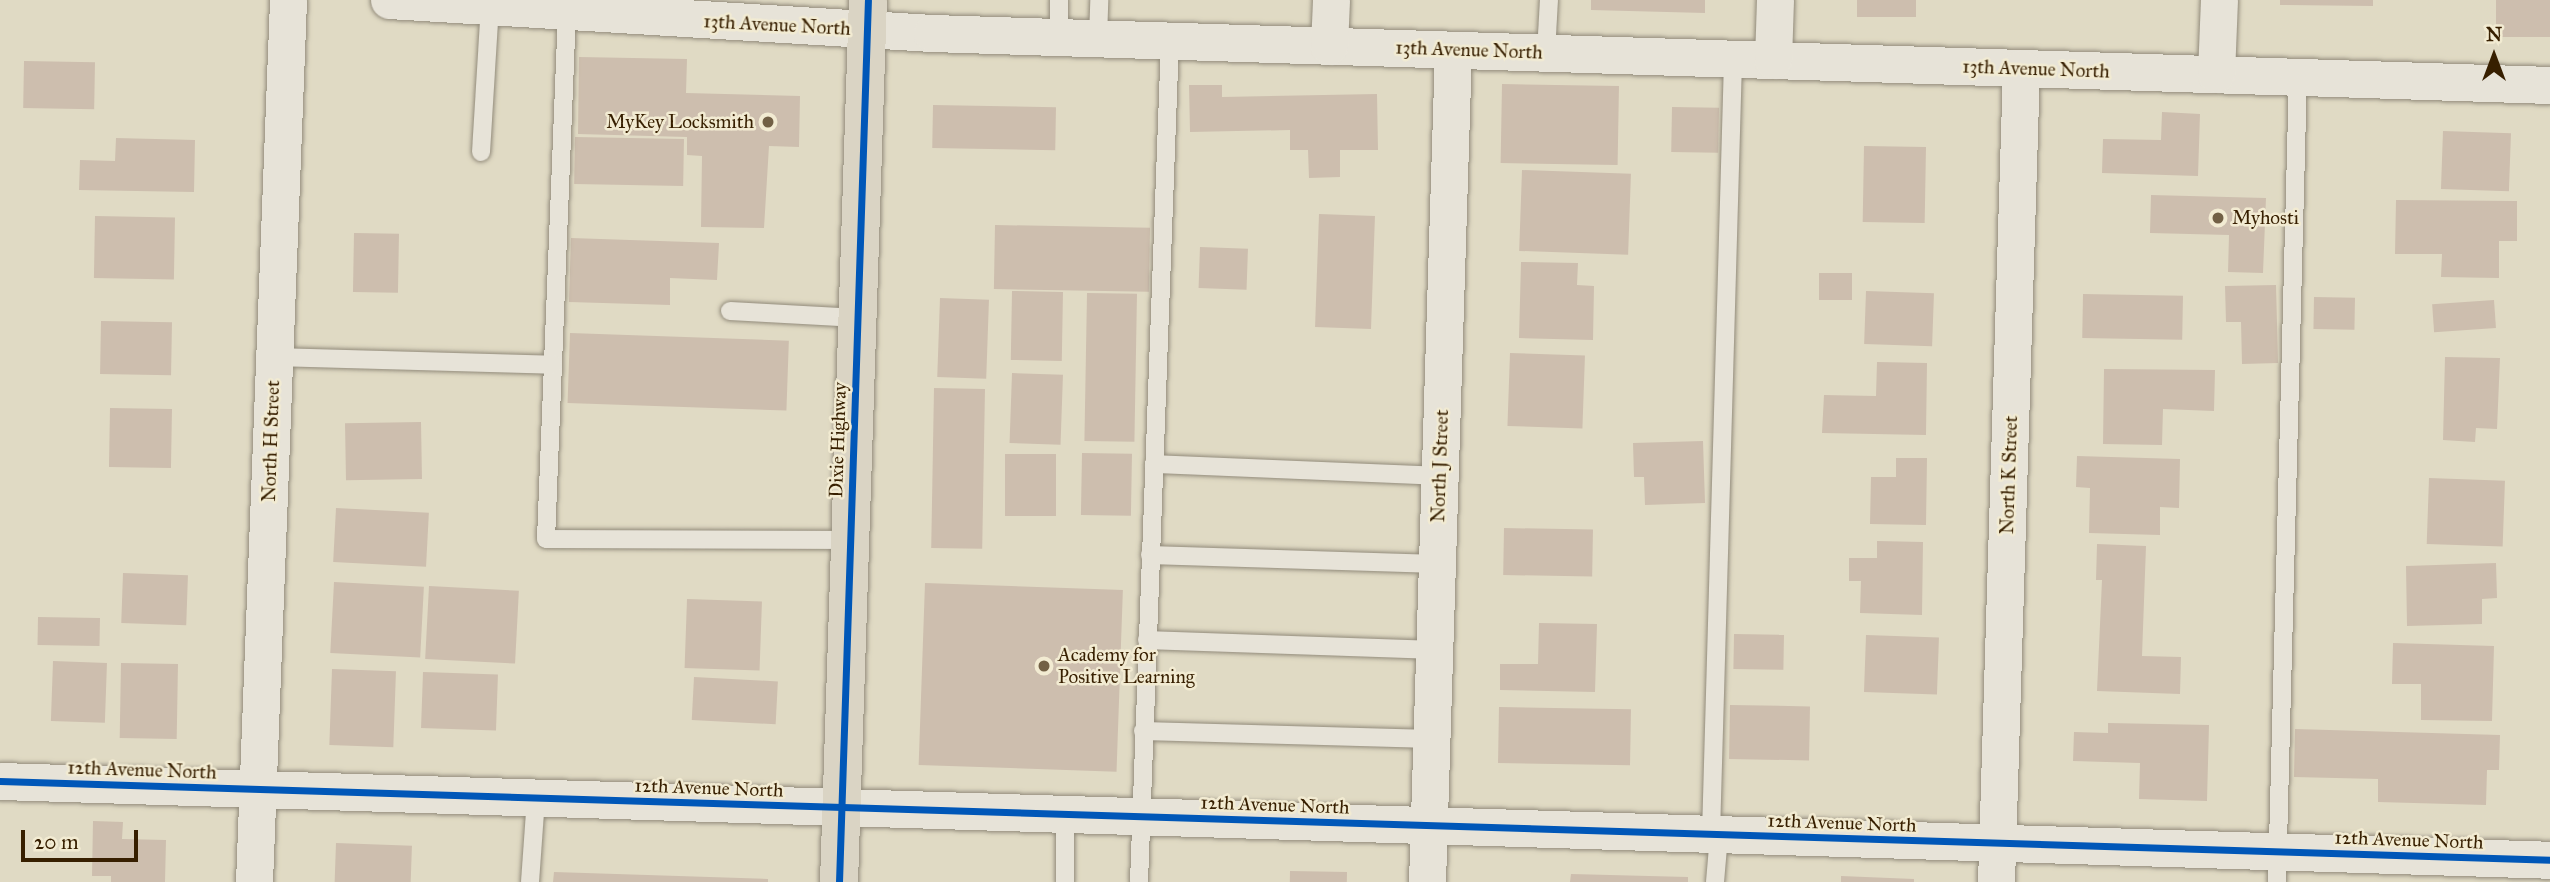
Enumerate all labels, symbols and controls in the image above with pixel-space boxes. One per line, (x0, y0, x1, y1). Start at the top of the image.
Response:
street label: 13th Avenue North (703, 10, 851, 40)
north arrow (2459, 21, 2529, 91)
text: N (2486, 23, 2502, 46)
street label: 13th Avenue North (1395, 36, 1543, 64)
street label: 13th Avenue North (1962, 55, 2110, 83)
place label: MyKey Locksmith (606, 111, 754, 133)
marker: MyKey Locksmith (760, 114, 776, 130)
place label: Myhosti (2232, 207, 2299, 229)
marker: Myhosti (2210, 210, 2226, 226)
street label: North H Street (257, 380, 285, 502)
street label: Dixie Highway (825, 382, 851, 498)
street label: North J Street (1427, 409, 1453, 523)
street label: North K Street (1996, 415, 2022, 535)
place label: Academy for Positive Learning (1058, 644, 1195, 688)
marker: Academy for Positive Learning (1036, 658, 1052, 674)
street label: 12th Avenue North (67, 756, 217, 784)
street label: 12th Avenue North (634, 774, 784, 802)
street label: 12th Avenue North (1200, 791, 1350, 819)
street label: 12th Avenue North (1767, 809, 1917, 837)
scale bar (24, 816, 142, 860)
street label: 12th Avenue North (2334, 826, 2484, 854)
text: 20 m (34, 829, 79, 855)

